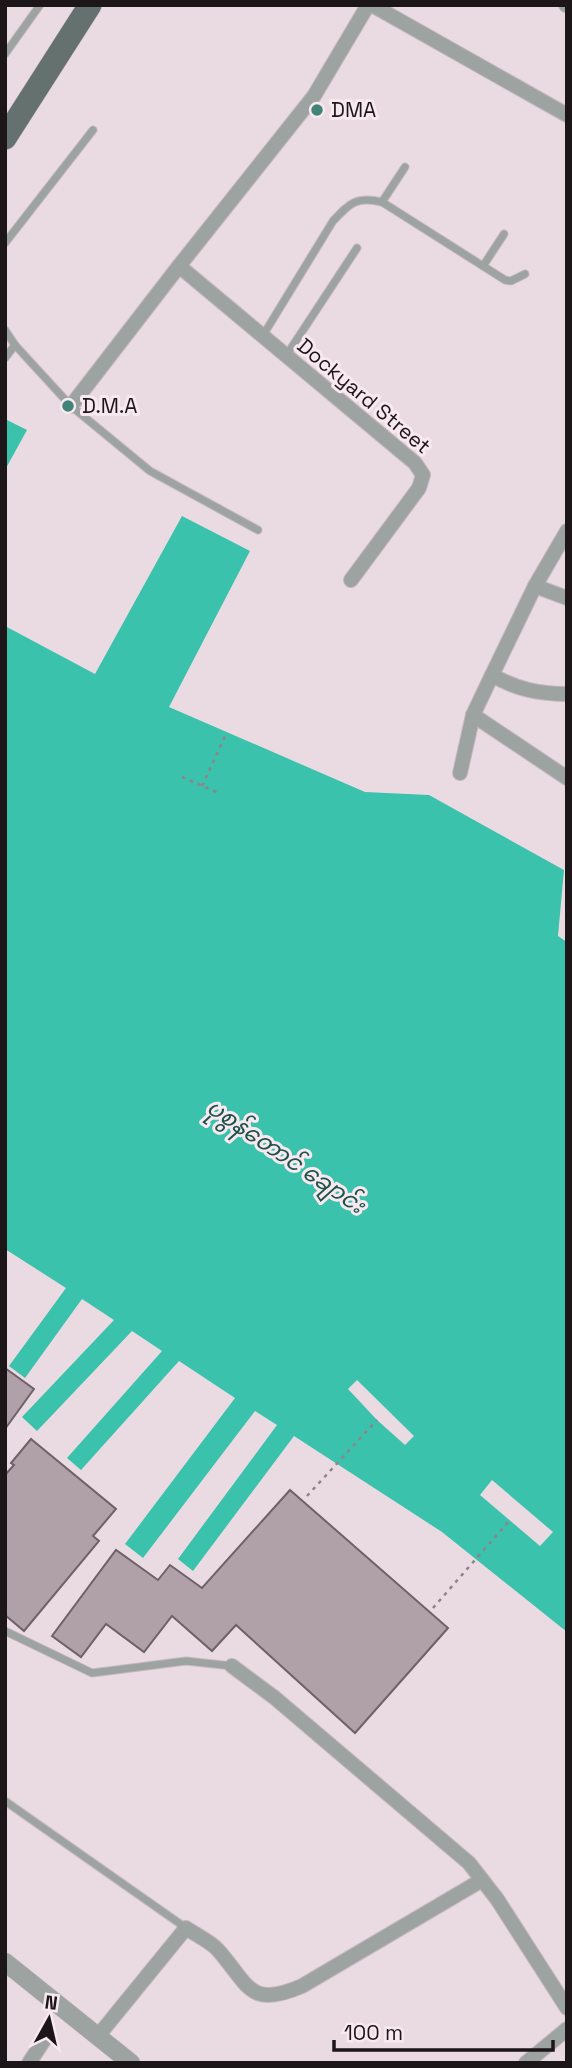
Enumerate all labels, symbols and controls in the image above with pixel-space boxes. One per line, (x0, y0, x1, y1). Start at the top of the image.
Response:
place label: DMA (331, 96, 376, 123)
marker: DMA (309, 102, 325, 118)
street label: Dockyard Street (292, 332, 437, 459)
place label: D.M.A (82, 392, 137, 419)
marker: D.M.A (60, 398, 76, 414)
water label: ပုစွန်တောင် ချောင်း (199, 1091, 373, 1225)
north arrow (14, 1984, 84, 2054)
text: N (43, 1989, 59, 2016)
scale bar (334, 2008, 553, 2052)
text: 100 m (344, 2019, 403, 2046)

